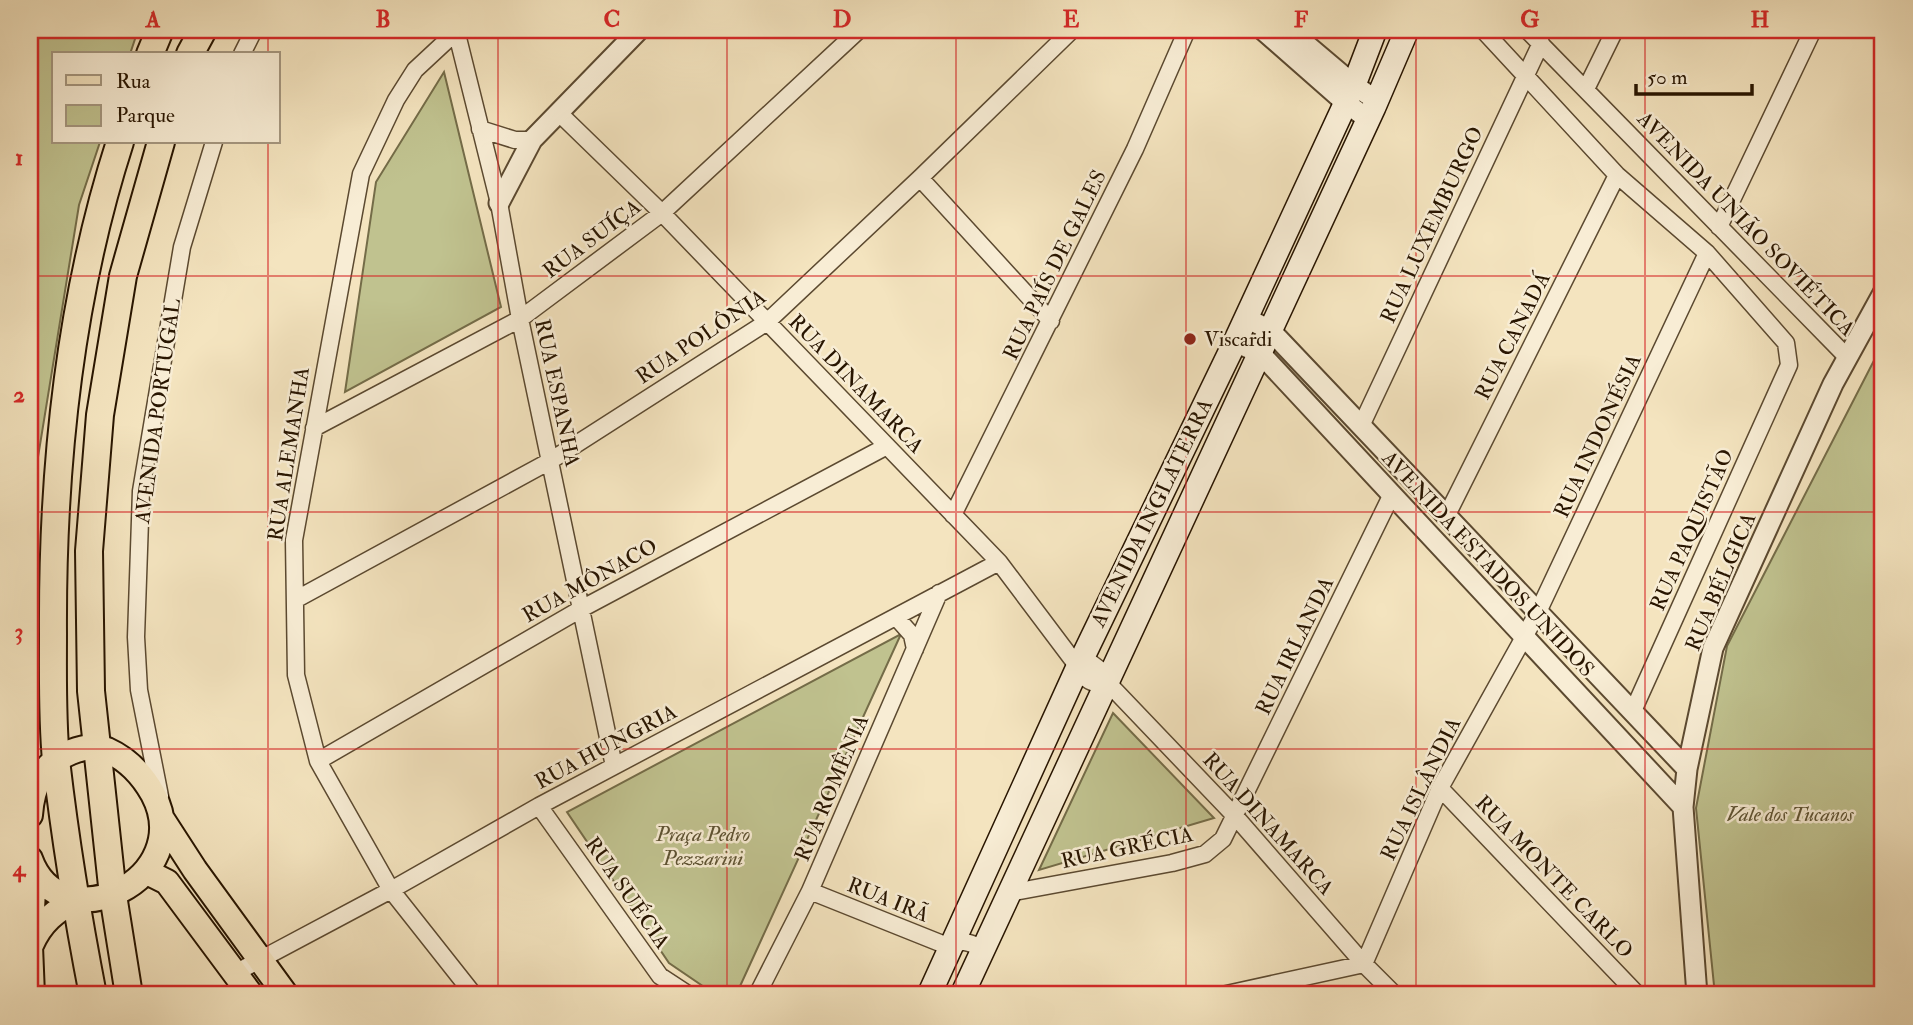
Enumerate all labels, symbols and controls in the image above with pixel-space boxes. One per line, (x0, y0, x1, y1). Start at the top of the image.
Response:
text: A (145, 5, 161, 34)
text: B (375, 5, 391, 34)
text: C (604, 5, 620, 34)
text: D (833, 5, 851, 34)
text: E (1063, 5, 1080, 34)
text: F (1294, 5, 1309, 34)
text: G (1520, 5, 1540, 34)
text: H (1751, 5, 1770, 34)
legend (52, 52, 280, 144)
scale bar (1636, 52, 1752, 96)
text: 50 m (1647, 64, 1688, 91)
text: Rua (116, 68, 151, 95)
text: Parque (116, 102, 175, 129)
street label: AVENIDA UNIÃO SOVIÉTICA (1631, 105, 1861, 342)
street label: RUA LUXEMBURGO (1375, 122, 1489, 328)
text: 1 (15, 143, 23, 172)
street label: RUA PAÍS DE GALES (997, 166, 1113, 364)
street label: RUA SUÍÇA (538, 193, 646, 285)
street label: RUA CANADÁ (1469, 268, 1557, 404)
street label: RUA POLÔNIA (631, 284, 771, 390)
street label: AVENIDA PORTUGAL (129, 297, 187, 526)
street label: RUA DINAMARCA (783, 309, 929, 459)
street label: RUA ESPANHA (528, 317, 586, 469)
place label: Viscardi (1204, 326, 1273, 353)
marker: Viscardi (1182, 331, 1198, 347)
street label: RUA INDONÉSIA (1548, 350, 1648, 522)
street label: RUA ALEMANHA (262, 365, 316, 543)
text: 2 (13, 380, 25, 409)
street label: AVENIDA INGLATERRA (1084, 394, 1219, 633)
street label: AVENIDA ESTADOS UNIDOS (1375, 444, 1600, 683)
street label: RUA PAQUISTÃO (1644, 445, 1740, 615)
street label: RUA BÉLGICA (1680, 509, 1762, 655)
street label: RUA MÔNACO (518, 533, 662, 629)
street label: RUA IRLANDA (1250, 572, 1340, 720)
text: 3 (15, 617, 23, 646)
street label: RUA HUNGRIA (530, 698, 682, 796)
street label: RUA ROMÊNIA (789, 711, 875, 865)
street label: RUA ISLÂNDIA (1375, 713, 1467, 865)
street label: RUA DINAMARCA (1197, 747, 1339, 901)
street label: RUA MONTE CARLO (1469, 790, 1639, 964)
park label: Vale dos Tucanos (1727, 801, 1855, 828)
park label: Praça Pedro Pezzarini (655, 821, 750, 872)
street label: RUA GRÉCIA (1059, 821, 1195, 875)
street label: RUA SUÉCIA (578, 832, 676, 954)
text: 4 (12, 854, 27, 883)
street label: RUA IRÃ (843, 871, 933, 929)

